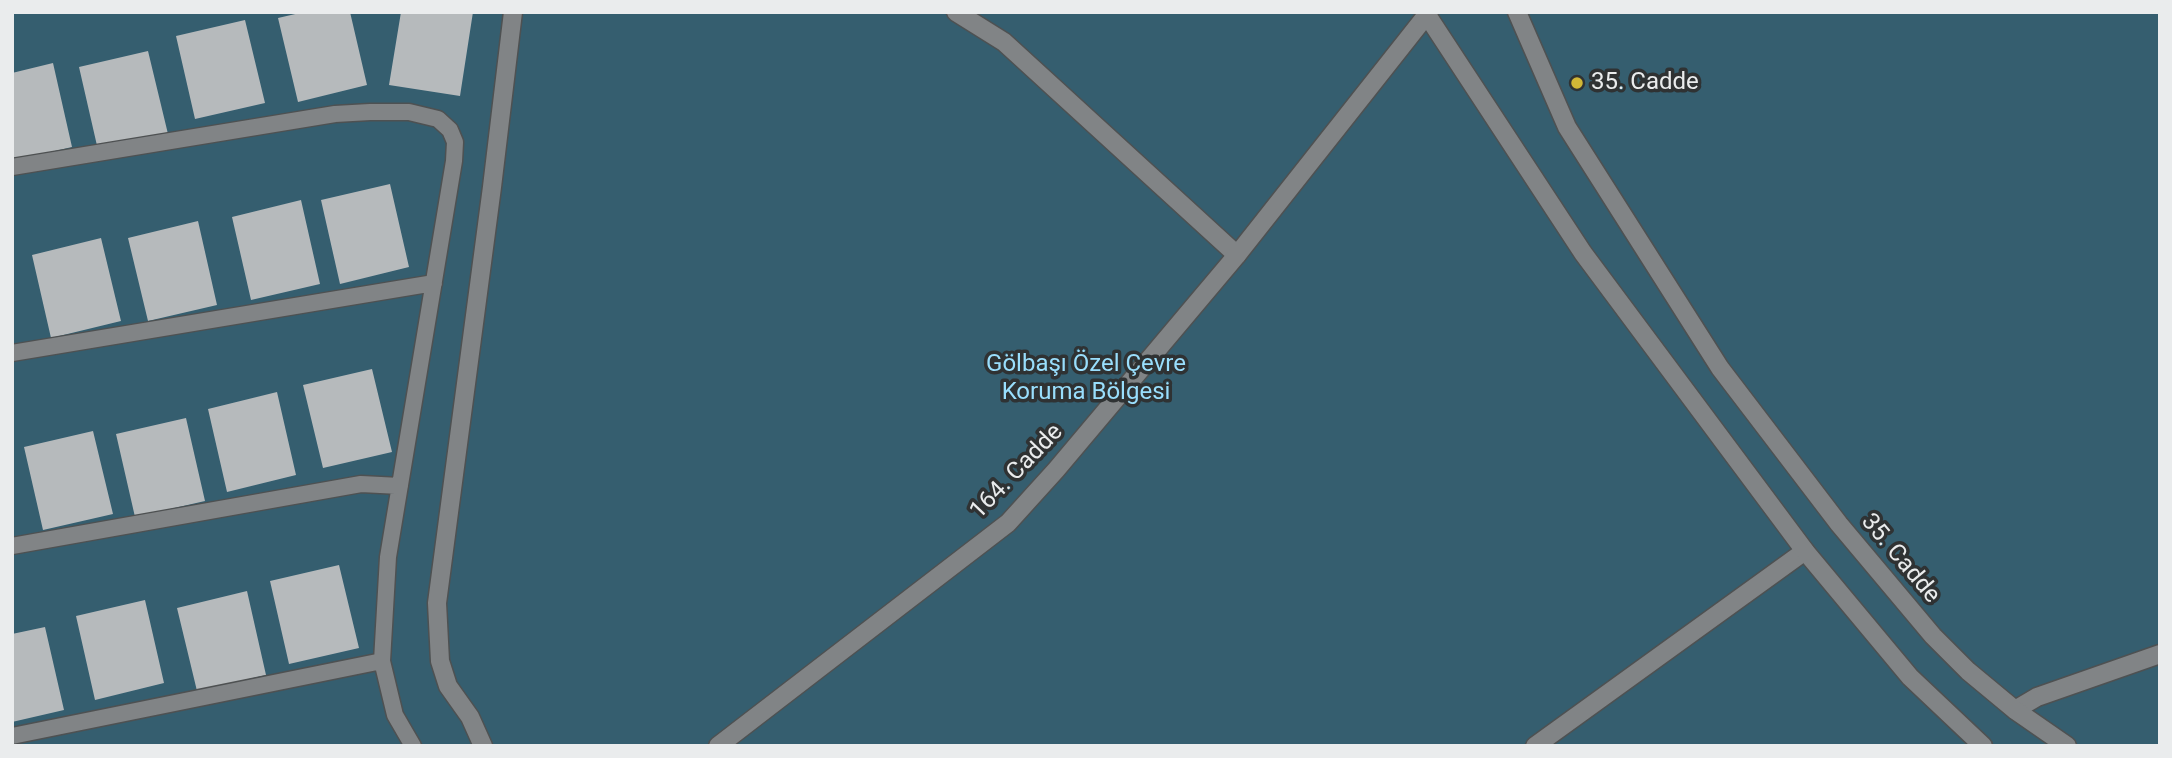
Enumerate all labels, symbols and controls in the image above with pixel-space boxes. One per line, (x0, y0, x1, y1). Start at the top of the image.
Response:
place label: 35. Cadde (1591, 69, 1699, 97)
marker: 35. Cadde (1569, 75, 1585, 91)
park label: Gölbaşı Özel Çevre Koruma Bölgesi (986, 351, 1186, 407)
street label: 164. Cadde (965, 418, 1069, 526)
street label: 35. Cadde (1854, 508, 1946, 610)

